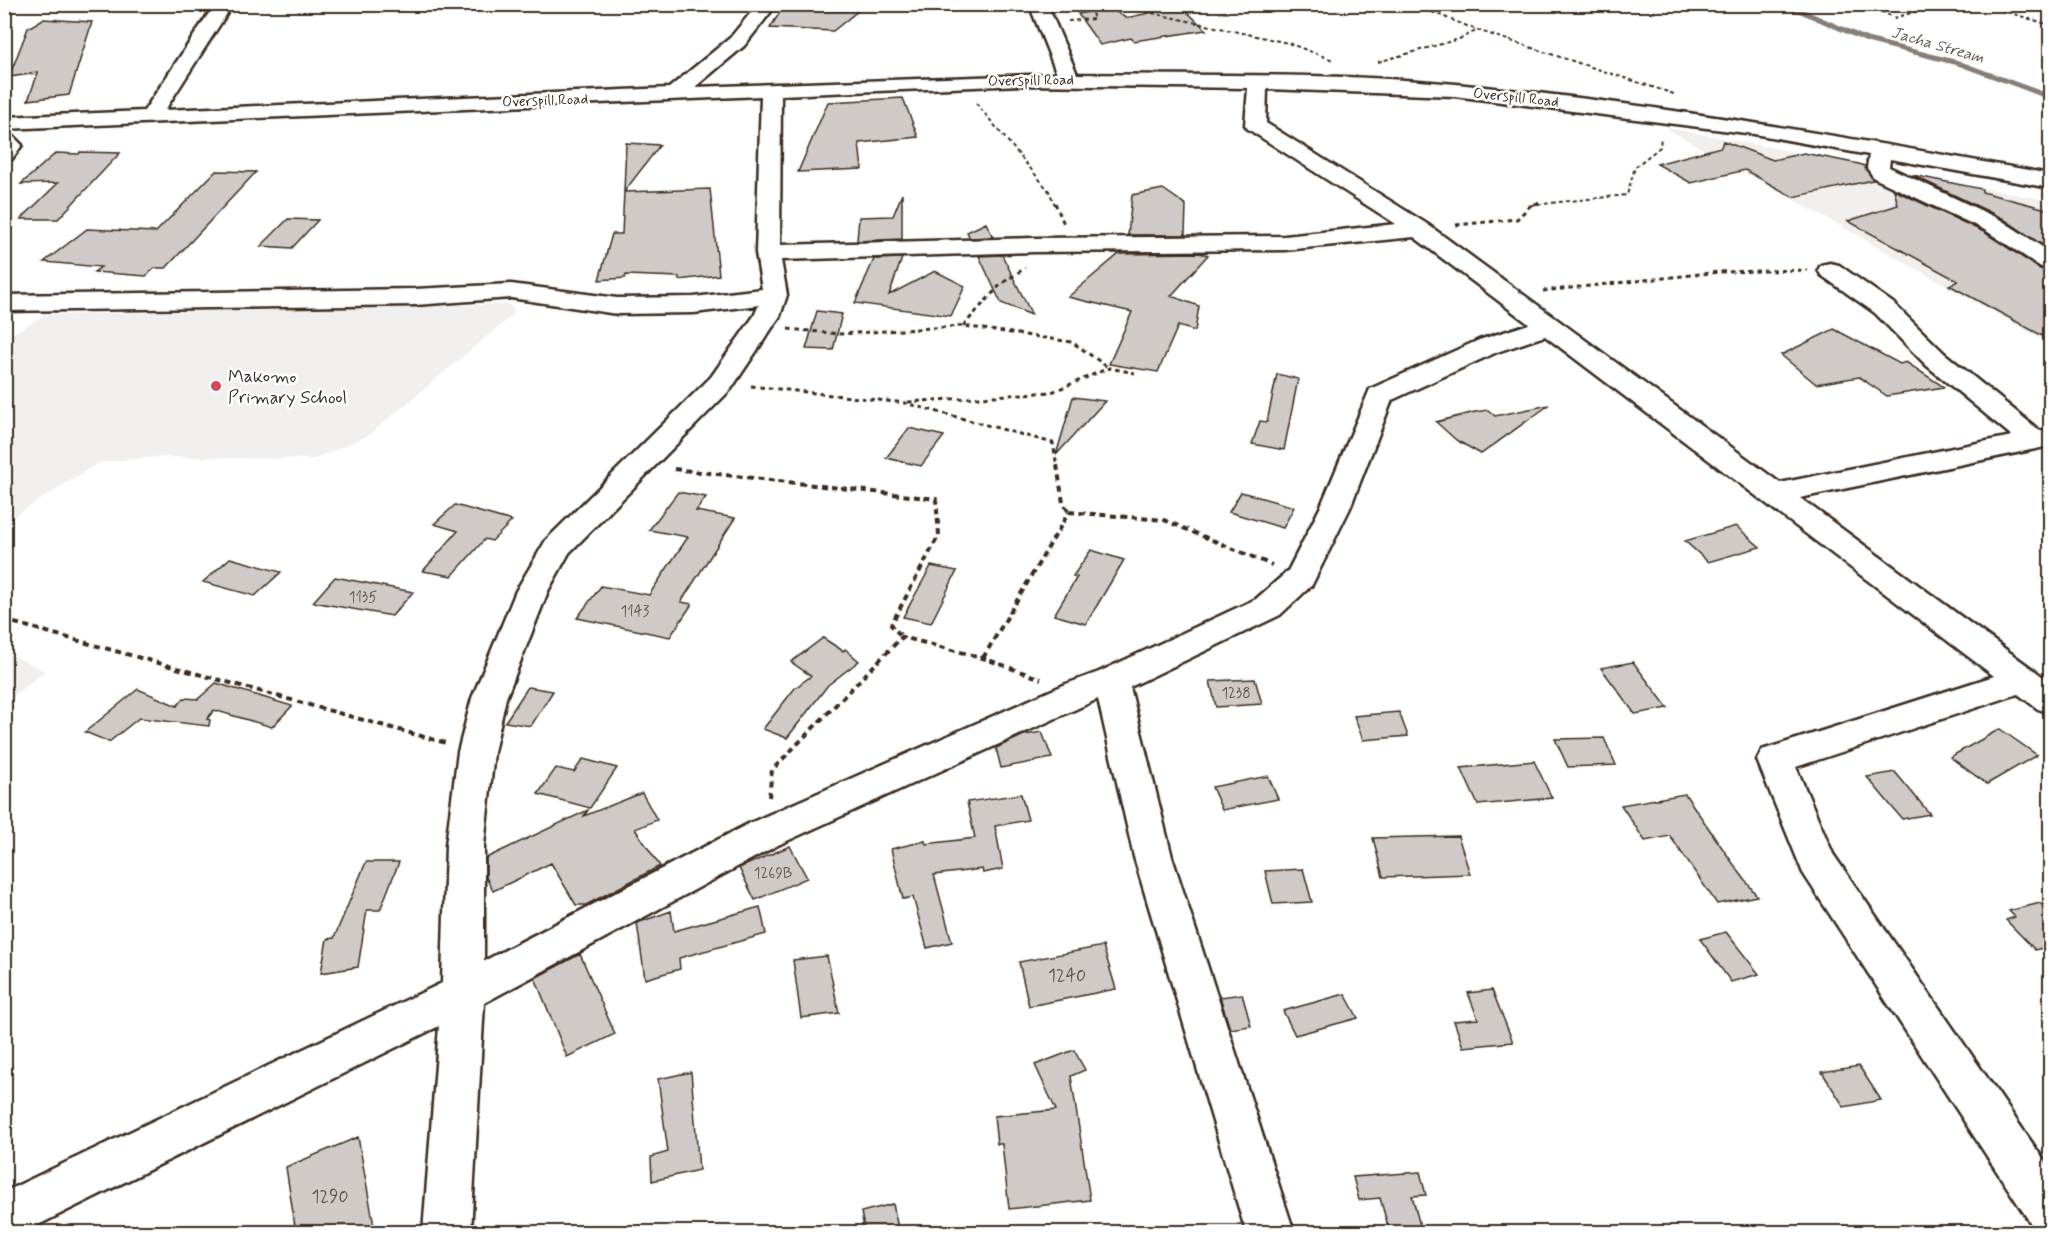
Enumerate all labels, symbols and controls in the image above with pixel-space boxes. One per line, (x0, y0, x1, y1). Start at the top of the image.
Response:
water label: Jacha Stream (1889, 22, 1987, 69)
street label: Overspill Road (988, 70, 1074, 92)
street label: Overspill Road (1472, 84, 1560, 112)
street label: Overspill Road (502, 90, 588, 112)
place label: Makomo Primary School (228, 365, 347, 410)
marker: Makomo Primary School (209, 379, 223, 393)
house number: 1135 (349, 588, 377, 608)
house number: 1143 (621, 602, 650, 622)
house number: 1238 (1221, 684, 1251, 704)
house number: 1269B (754, 864, 792, 884)
house number: 1240 (1048, 964, 1086, 988)
house number: 1290 (311, 1185, 349, 1209)

